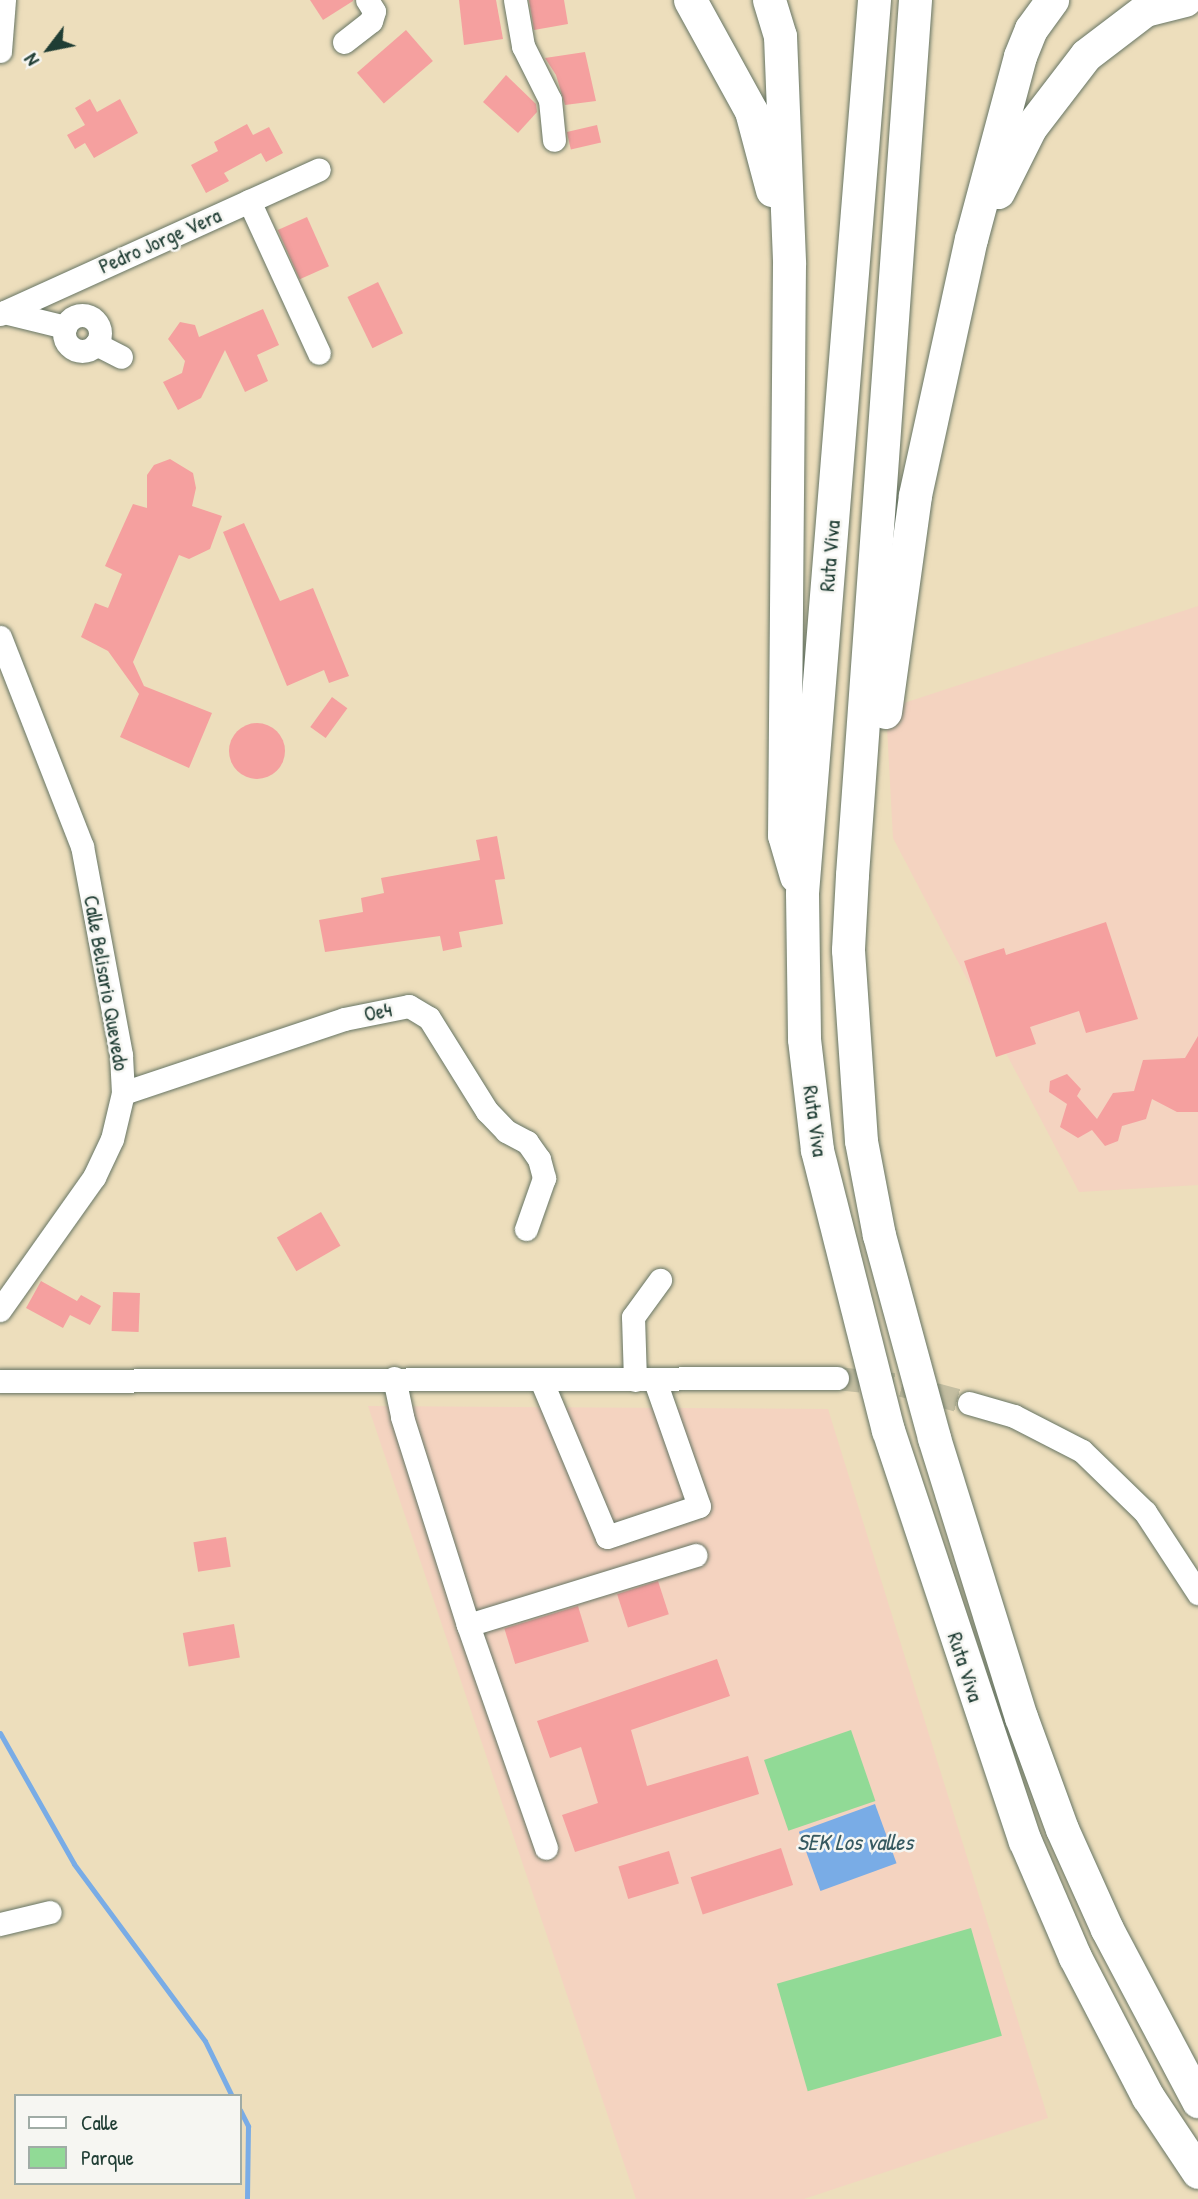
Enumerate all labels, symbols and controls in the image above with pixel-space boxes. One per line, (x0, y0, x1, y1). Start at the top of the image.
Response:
north arrow (14, 14, 84, 84)
text: N (17, 49, 45, 71)
street label: Pedro Jorge Vera (95, 203, 225, 279)
street label: Ruta Viva (814, 519, 846, 593)
street label: Calle Belisario Quevedo (78, 893, 134, 1073)
street label: Oe4 (362, 997, 394, 1027)
street label: Ruta Viva (798, 1084, 832, 1158)
street label: Ruta Viva (942, 1629, 988, 1705)
water label: SEK Los valles (797, 1828, 913, 1856)
legend (14, 2094, 242, 2185)
text: Calle (81, 2108, 118, 2137)
text: Parque (81, 2143, 134, 2172)

